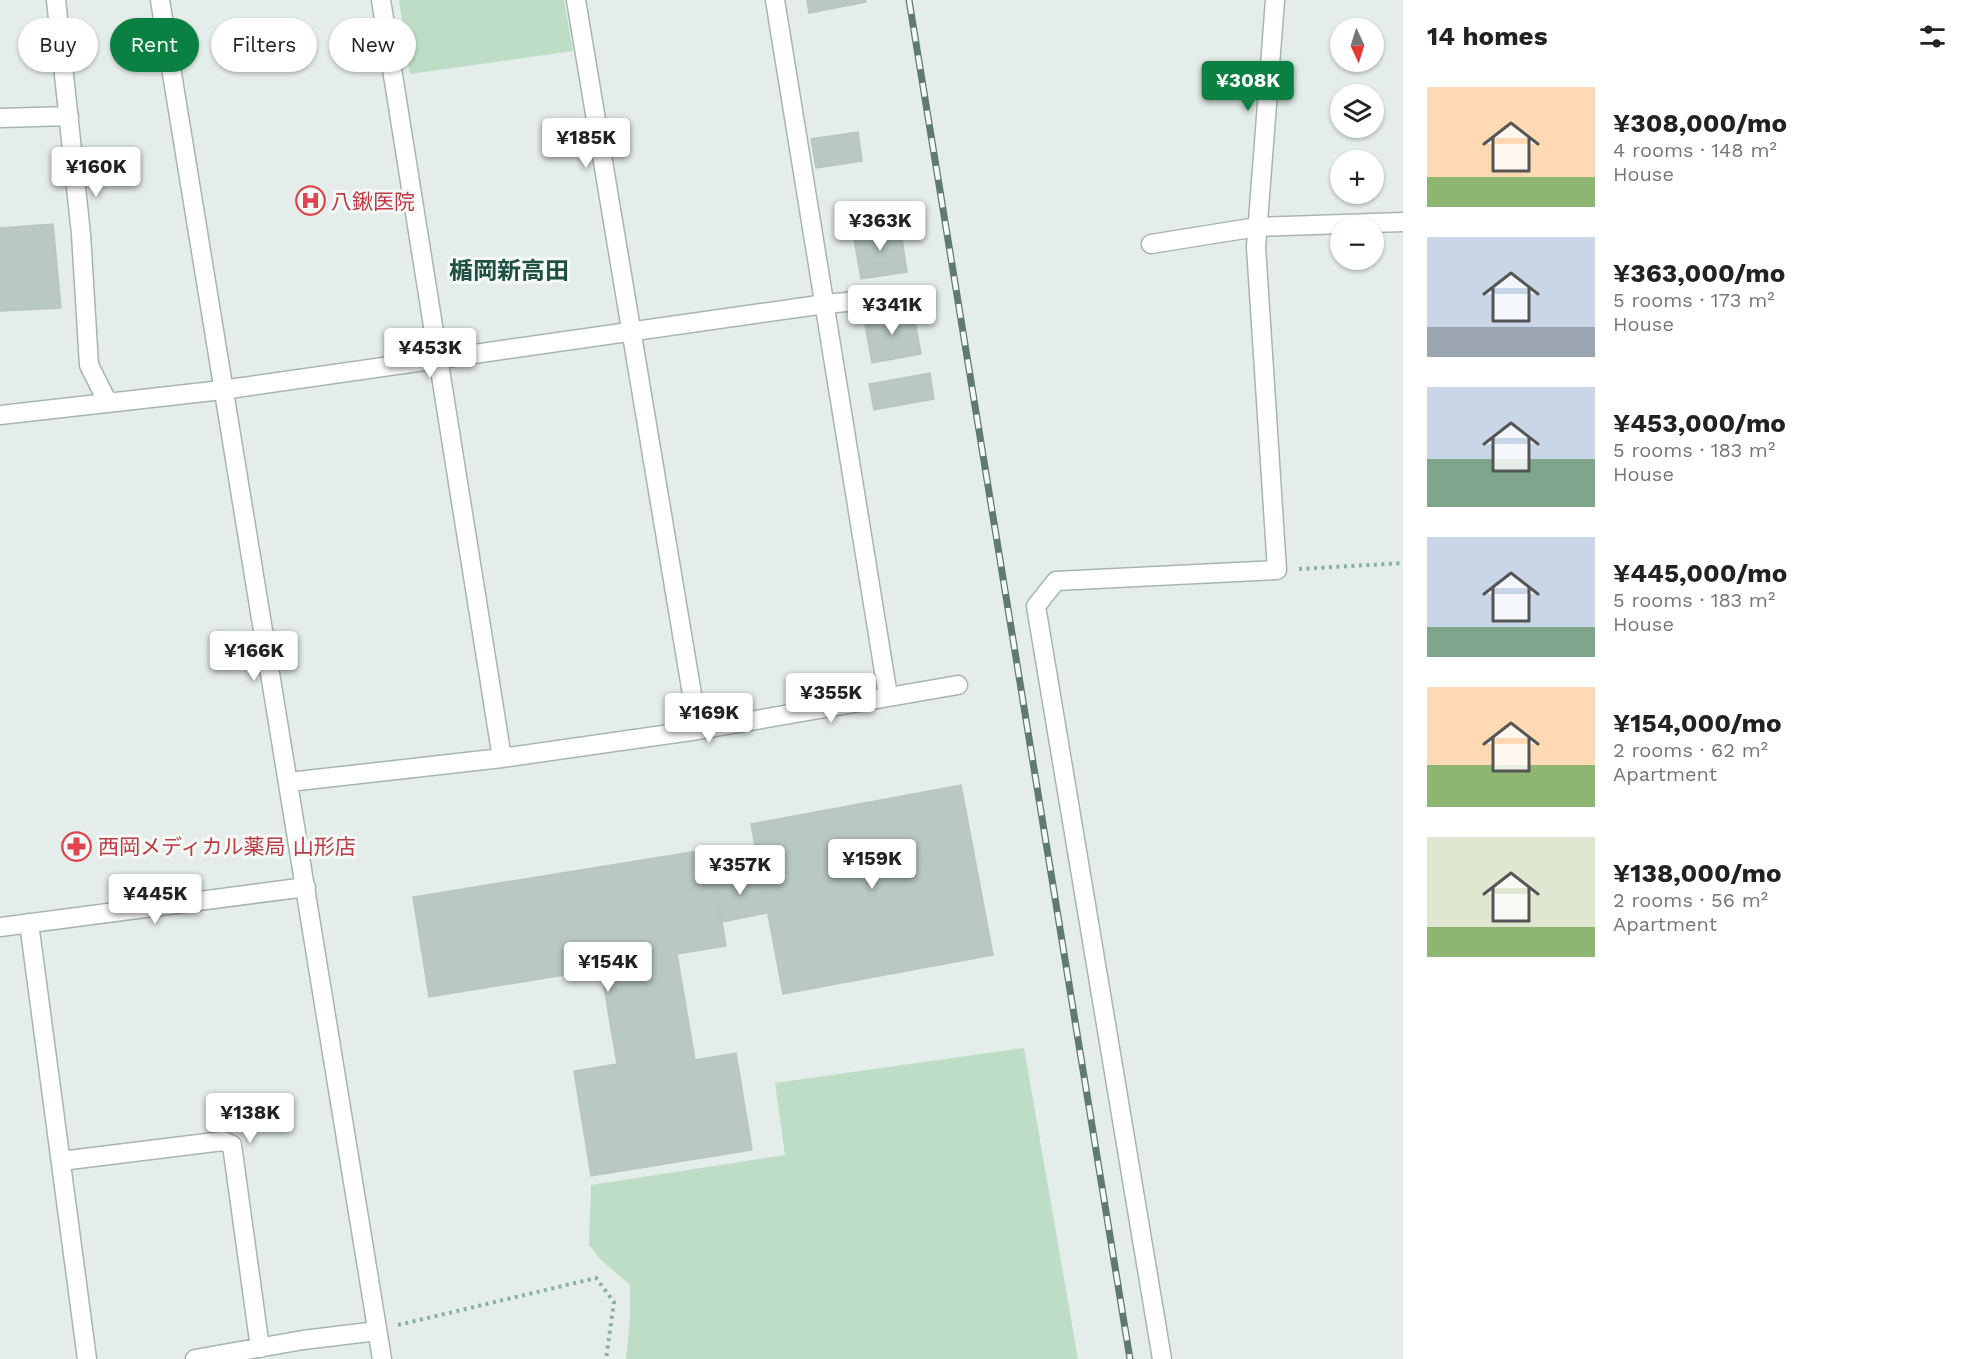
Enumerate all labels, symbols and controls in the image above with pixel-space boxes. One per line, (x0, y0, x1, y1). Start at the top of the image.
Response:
chip: Buy (18, 18, 98, 72)
chip: Rent (110, 18, 199, 72)
chip: Filters (211, 18, 317, 72)
chip: New (329, 18, 416, 72)
north arrow (1330, 18, 1384, 72)
map controls (1330, 18, 1384, 270)
icon: filters (1916, 20, 1949, 53)
text: 14 homes (1427, 21, 1548, 51)
pin: ¥308K (1206, 61, 1290, 112)
text: ¥308K (1216, 68, 1280, 92)
button: layers (1330, 84, 1384, 138)
text: ¥308,000/mo (1613, 108, 1787, 138)
icon: home (1475, 111, 1547, 183)
pin: ¥185K (544, 118, 628, 169)
text: ¥185K (556, 125, 616, 149)
text: 4 rooms · 148 m² (1613, 138, 1777, 162)
pin: ¥160K (54, 147, 138, 198)
button: + (1330, 150, 1384, 204)
text: ¥160K (66, 154, 127, 178)
text: House (1613, 162, 1674, 186)
hospital icon: 八鍬医院 (294, 185, 326, 217)
place label: 八鍬医院 (331, 189, 415, 214)
pin: ¥363K (838, 201, 922, 252)
text: ¥363K (848, 208, 912, 232)
button: − (1330, 216, 1384, 270)
district label: 楯岡新高田 (449, 257, 569, 285)
text: ¥363,000/mo (1613, 258, 1785, 288)
icon: home (1475, 261, 1547, 333)
pin: ¥341K (850, 285, 934, 336)
text: 5 rooms · 173 m² (1613, 288, 1775, 312)
text: ¥341K (862, 292, 922, 316)
text: House (1613, 312, 1674, 336)
pin: ¥453K (388, 328, 472, 379)
text: ¥453K (398, 335, 462, 359)
text: ¥453,000/mo (1613, 408, 1786, 438)
icon: home (1475, 411, 1547, 483)
text: 5 rooms · 183 m² (1613, 438, 1775, 462)
text: House (1613, 462, 1674, 486)
text: ¥445,000/mo (1613, 558, 1787, 588)
icon: home (1475, 561, 1547, 633)
text: 5 rooms · 183 m² (1613, 588, 1775, 612)
text: House (1613, 612, 1674, 636)
pin: ¥166K (212, 631, 296, 682)
text: ¥166K (224, 638, 284, 662)
pin: ¥355K (789, 673, 873, 724)
text: ¥355K (800, 680, 862, 704)
pin: ¥169K (667, 693, 751, 744)
text: ¥169K (679, 700, 739, 724)
text: ¥154,000/mo (1613, 708, 1782, 738)
icon: home (1475, 711, 1547, 783)
text: 2 rooms · 62 m² (1613, 738, 1768, 762)
text: Apartment (1613, 762, 1717, 786)
pharmacy icon: 西岡メディカル薬局 山形店 (61, 830, 93, 862)
place label: 西岡メディカル薬局 山形店 (98, 834, 356, 859)
pin: ¥159K (830, 839, 914, 890)
pin: ¥357K (698, 845, 782, 896)
text: ¥159K (842, 846, 902, 870)
text: ¥357K (709, 852, 771, 876)
text: ¥138,000/mo (1613, 858, 1782, 888)
icon: home (1475, 861, 1547, 933)
pin: ¥445K (113, 874, 197, 925)
text: ¥445K (123, 881, 187, 905)
text: 2 rooms · 56 m² (1613, 888, 1768, 912)
text: Apartment (1613, 912, 1717, 936)
pin: ¥154K (566, 942, 650, 993)
text: ¥154K (578, 949, 638, 973)
pin: ¥138K (208, 1093, 292, 1144)
text: ¥138K (220, 1100, 280, 1124)

